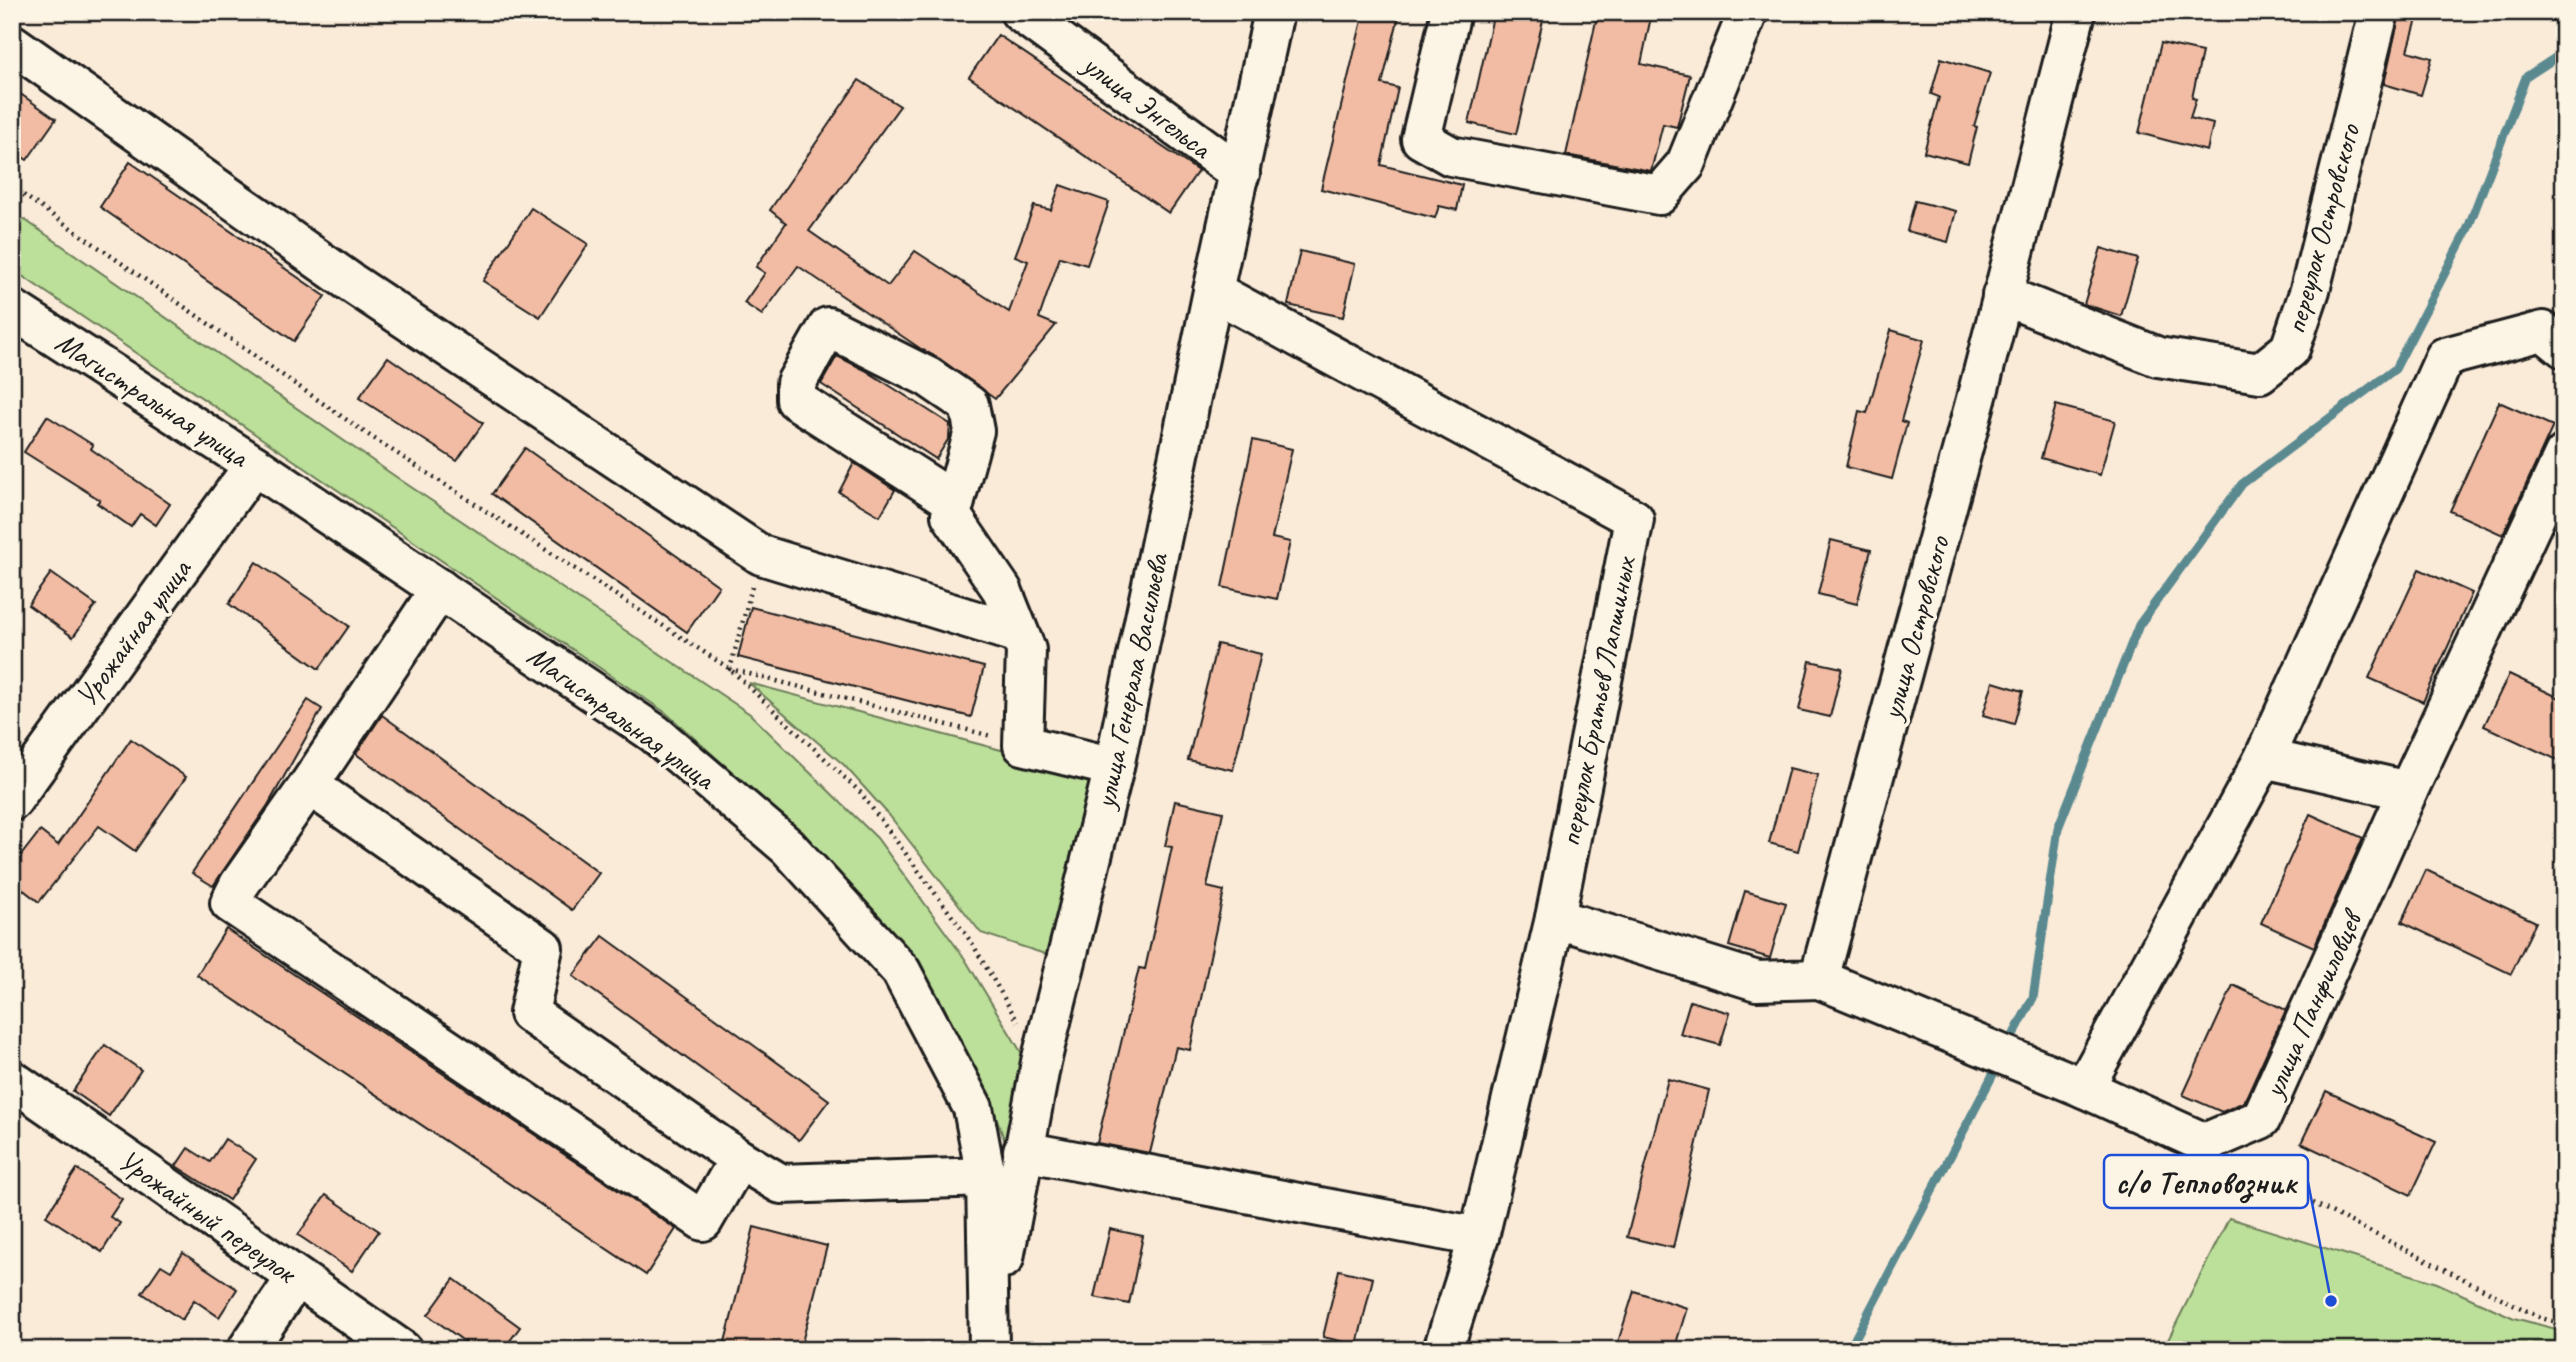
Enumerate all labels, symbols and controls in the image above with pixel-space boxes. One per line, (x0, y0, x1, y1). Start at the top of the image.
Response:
street label: улица Энгельса (1074, 44, 1220, 168)
street label: переулок Островского (2276, 119, 2369, 338)
street label: Магистральная улица (49, 323, 257, 476)
street label: улица Островского (1872, 531, 1958, 726)
street label: улица Генерала Васильева (1085, 548, 1177, 814)
street label: Урожайная улица (67, 550, 200, 714)
street label: переулок Братьев Лапшиных (1550, 552, 1644, 849)
street label: Магистральная улица (520, 636, 724, 799)
street label: улица Панфиловцев (2254, 902, 2372, 1105)
street label: Урожайный переулок (111, 1141, 305, 1293)
callout: с/о Тепловозник (2104, 1155, 2308, 1208)
text: с/о Тепловозник (2115, 1162, 2298, 1204)

